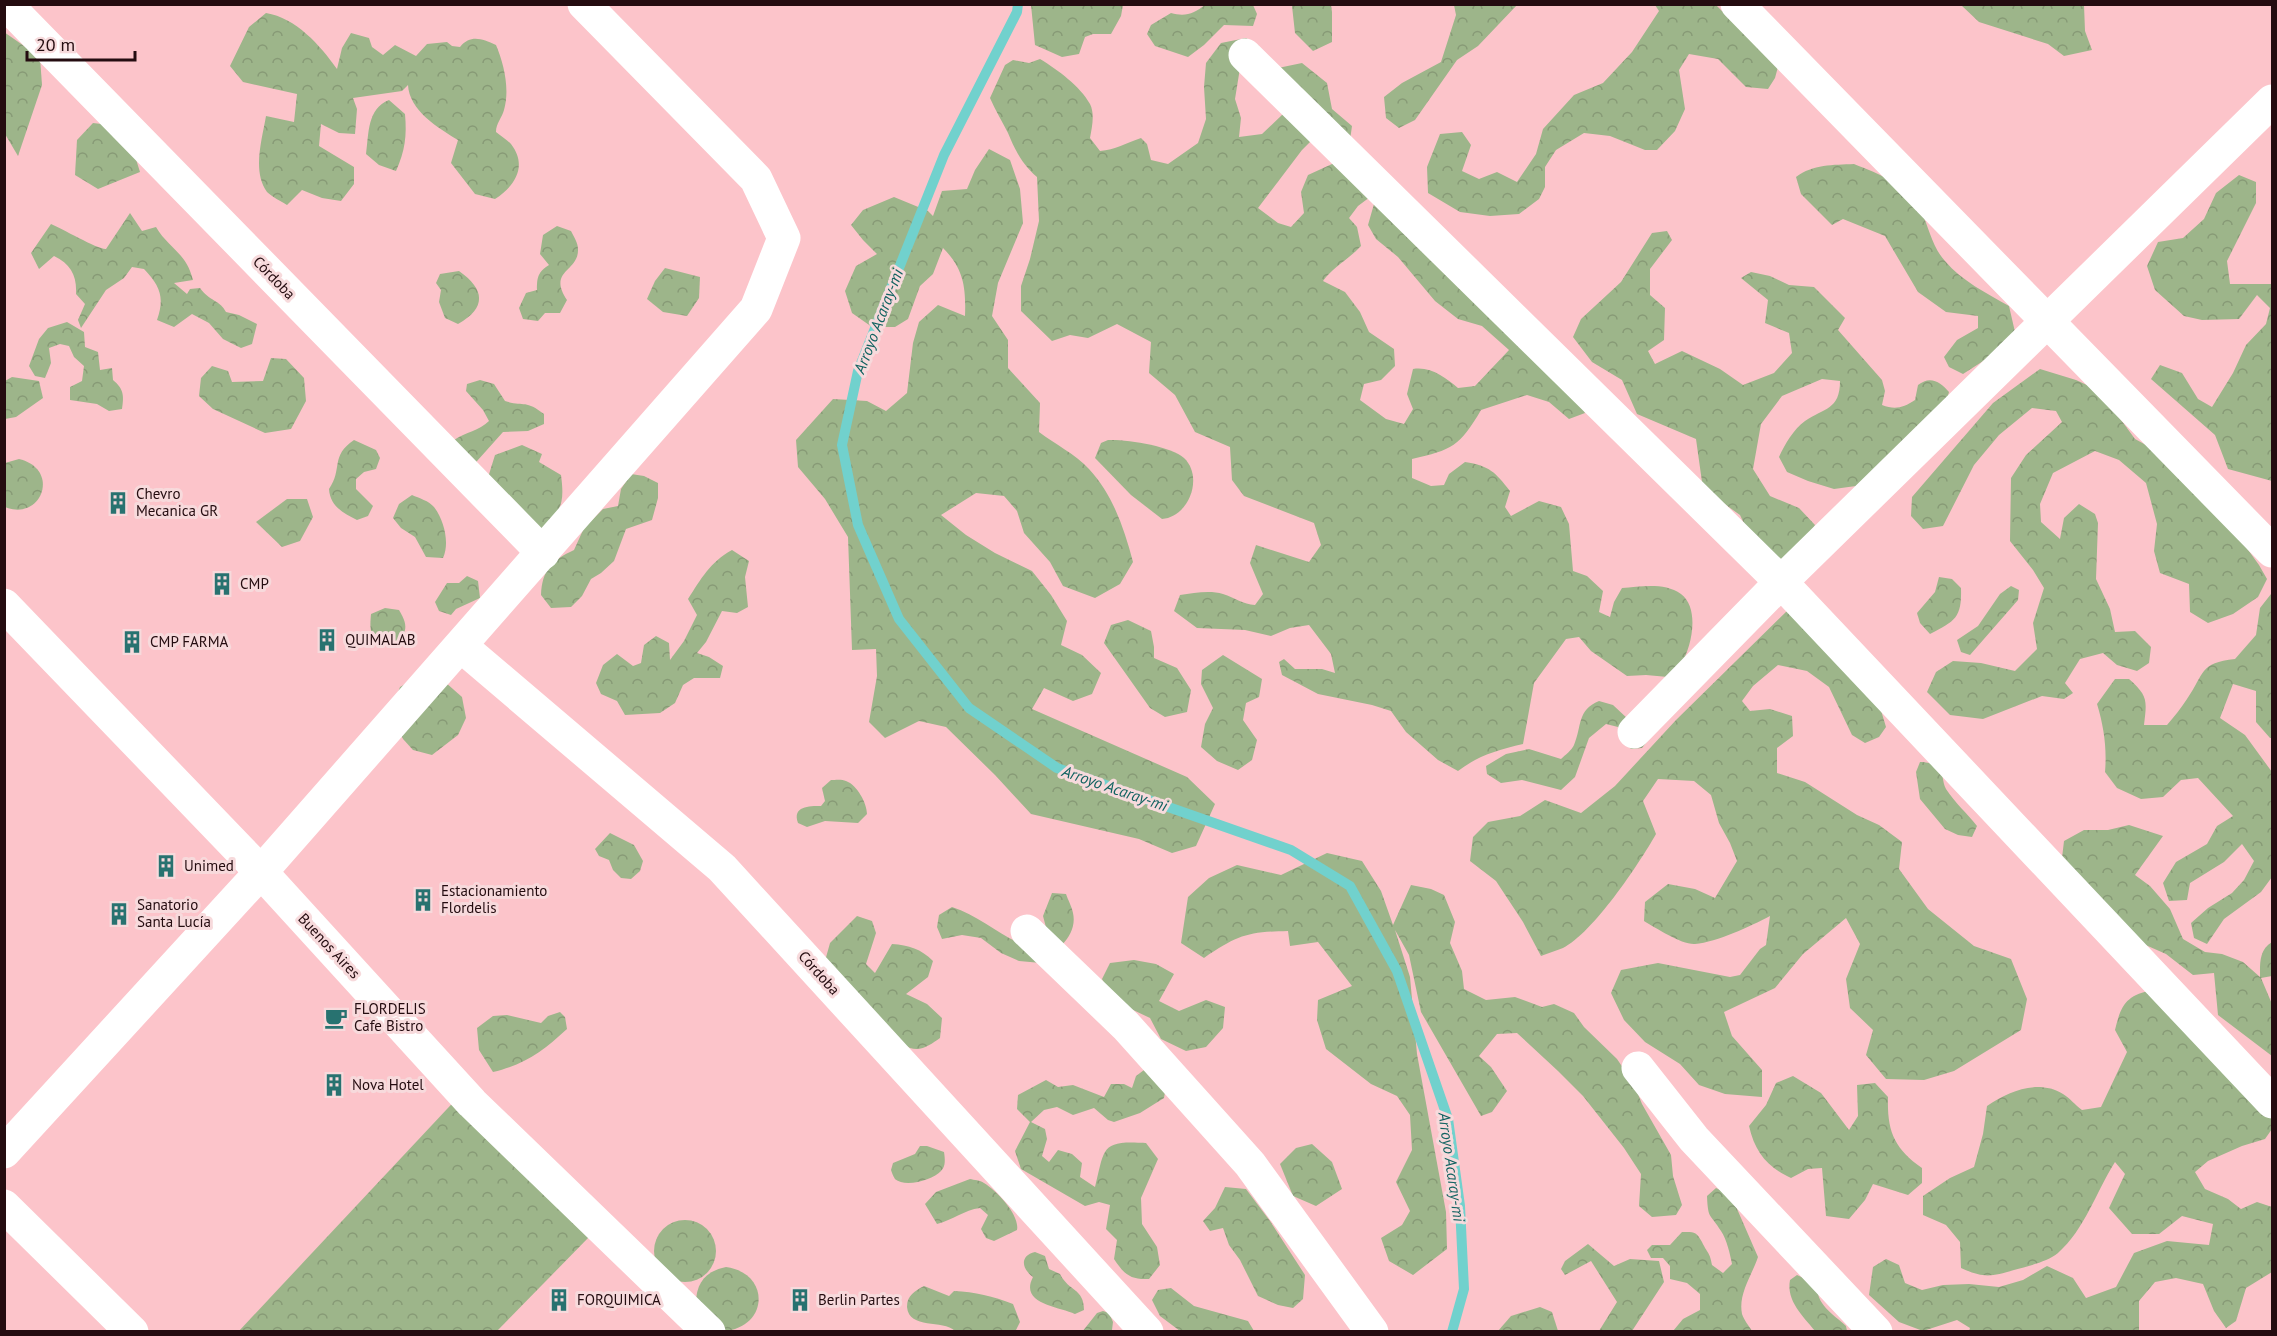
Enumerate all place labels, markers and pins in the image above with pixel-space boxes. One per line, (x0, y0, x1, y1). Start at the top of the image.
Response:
place label: Chevro Mecanica GR (136, 484, 218, 520)
building icon: Chevro Mecanica GR (105, 490, 131, 516)
building icon: CMP (209, 571, 235, 597)
place label: CMP (240, 574, 269, 593)
building icon: QUIMALAB (314, 627, 340, 653)
building icon: CMP FARMA (119, 629, 145, 655)
place label: QUIMALAB (345, 630, 415, 649)
place label: CMP FARMA (150, 632, 229, 651)
building icon: Unimed (153, 853, 179, 879)
place label: Unimed (184, 856, 234, 875)
place label: Estacionamiento Flordelis (441, 881, 547, 917)
building icon: Estacionamiento Flordelis (410, 887, 436, 913)
place label: Sanatorio Santa Lucía (137, 895, 211, 931)
building icon: Sanatorio Santa Lucía (106, 901, 132, 927)
place label: FLORDELIS Cafe Bistro (354, 999, 426, 1035)
cafe icon: FLORDELIS Cafe Bistro (323, 1005, 349, 1031)
building icon: Nova Hotel (321, 1072, 347, 1098)
place label: Nova Hotel (352, 1075, 424, 1094)
building icon: FORQUIMICA (546, 1287, 572, 1313)
building icon: Berlin Partes (787, 1287, 813, 1313)
place label: FORQUIMICA (577, 1290, 661, 1309)
place label: Berlin Partes (818, 1290, 900, 1309)

